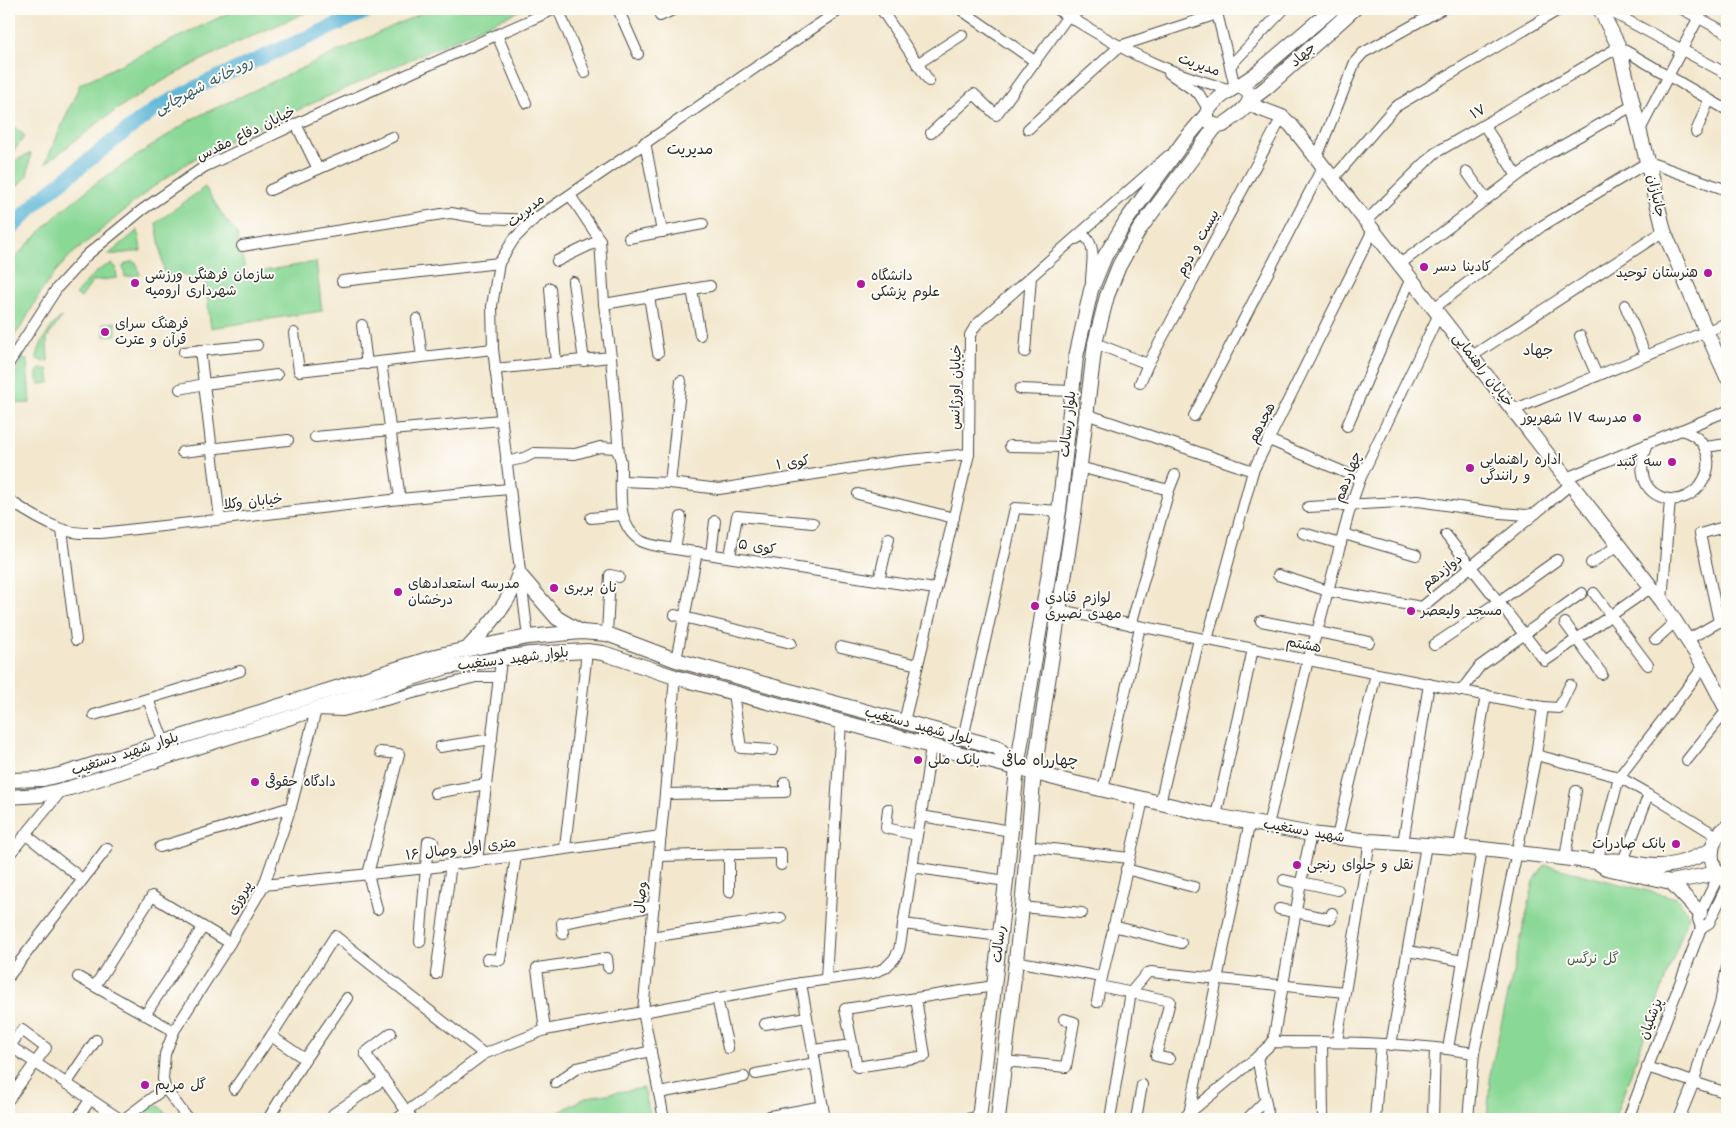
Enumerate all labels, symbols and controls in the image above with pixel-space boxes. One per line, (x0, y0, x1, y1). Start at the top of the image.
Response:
street label: جهاد (1285, 37, 1321, 73)
street label: مدیریت (1175, 48, 1223, 82)
water label: رودخانه شهرچایی (151, 51, 258, 121)
street label: ۱۷ (1466, 99, 1490, 125)
street label: خیابان دفاع مقدس (193, 100, 299, 168)
district label: مدیریت (667, 138, 713, 162)
street label: جانبازان (1640, 172, 1672, 220)
street label: مدیریت (502, 189, 550, 233)
street label: بیست و دوم (1171, 206, 1225, 280)
place label: کادینا دسر (1433, 256, 1491, 278)
marker: کادینا دسر (1418, 261, 1430, 273)
place label: هنرستان توحید (1616, 262, 1698, 284)
place label: سازمان فرهنگی ورزشی شهرداری ارومیه (145, 264, 275, 302)
place label: دانشگاه علوم پزشکی (871, 265, 940, 303)
marker: هنرستان توحید (1702, 267, 1714, 279)
marker: سازمان فرهنگی ورزشی شهرداری ارومیه (129, 277, 141, 289)
marker: دانشگاه علوم پزشکی (855, 278, 867, 290)
place label: فرهنگ سرای قرآن و عترت (115, 313, 189, 351)
marker: فرهنگ سرای قرآن و عترت (99, 326, 111, 338)
street label: خیابان راهنمایی (1447, 328, 1519, 412)
district label: جهاد (1523, 339, 1553, 363)
street label: خیابان اورژانس (944, 344, 968, 430)
street label: بلوار رسالت (1054, 390, 1082, 458)
street label: هجدهم (1242, 399, 1282, 447)
place label: مدرسه ۱۷ شهریور (1520, 407, 1627, 429)
marker: مدرسه ۱۷ شهریور (1631, 412, 1643, 424)
street label: چهاردهم (1328, 448, 1368, 506)
place label: اداره راهنمایی و رانندگی (1480, 449, 1561, 487)
street label: کوی ۱ (775, 450, 811, 476)
place label: سه گنبد (1617, 451, 1662, 473)
marker: سه گنبد (1666, 456, 1678, 468)
marker: اداره راهنمایی و رانندگی (1464, 462, 1476, 474)
street label: خیابان وکلا (222, 488, 284, 516)
street label: کوی ۵ (736, 533, 778, 561)
street label: دوازدهم (1417, 548, 1467, 596)
place label: مدرسه استعدادهای درخشان (408, 573, 520, 611)
place label: نان بربری (564, 577, 617, 599)
marker: نان بربری (548, 582, 560, 594)
marker: مدرسه استعدادهای درخشان (392, 586, 404, 598)
place label: لوازم قنادی مهدی نصیری (1045, 587, 1122, 625)
marker: لوازم قنادی مهدی نصیری (1029, 600, 1041, 612)
place label: مسجد ولیعصر (1420, 600, 1502, 622)
marker: مسجد ولیعصر (1405, 605, 1417, 617)
street label: هشتم (1285, 631, 1323, 659)
street label: بلوار شهید دستغیب (456, 641, 570, 677)
street label: بلوار شهید دستغیب (862, 701, 976, 751)
street label: بلوار شهید دستغیب (68, 726, 182, 782)
place label: بانک ملی (928, 749, 980, 771)
district label: چهارراه مافی (1002, 749, 1078, 773)
marker: بانک ملی (912, 754, 924, 766)
place label: دادگاه حقوقی (265, 771, 336, 793)
marker: دادگاه حقوقی (249, 776, 261, 788)
street label: شهید دستغیب (1261, 813, 1347, 849)
street label: ۱۶ متری اول وصال (404, 831, 518, 867)
place label: بانک صادرات (1592, 833, 1666, 855)
marker: بانک صادرات (1670, 838, 1682, 850)
place label: نقل و حلوای رنجی (1307, 854, 1414, 876)
marker: نقل و حلوای رنجی (1291, 859, 1303, 871)
street label: پیروزی (221, 877, 259, 919)
street label: وصال (628, 880, 654, 914)
street label: رسالت (986, 924, 1012, 964)
park label: گل نرگس (1567, 948, 1619, 970)
street label: پزشکیان (1633, 995, 1669, 1043)
place label: گل مریم (155, 1074, 206, 1096)
marker: گل مریم (139, 1079, 151, 1091)

